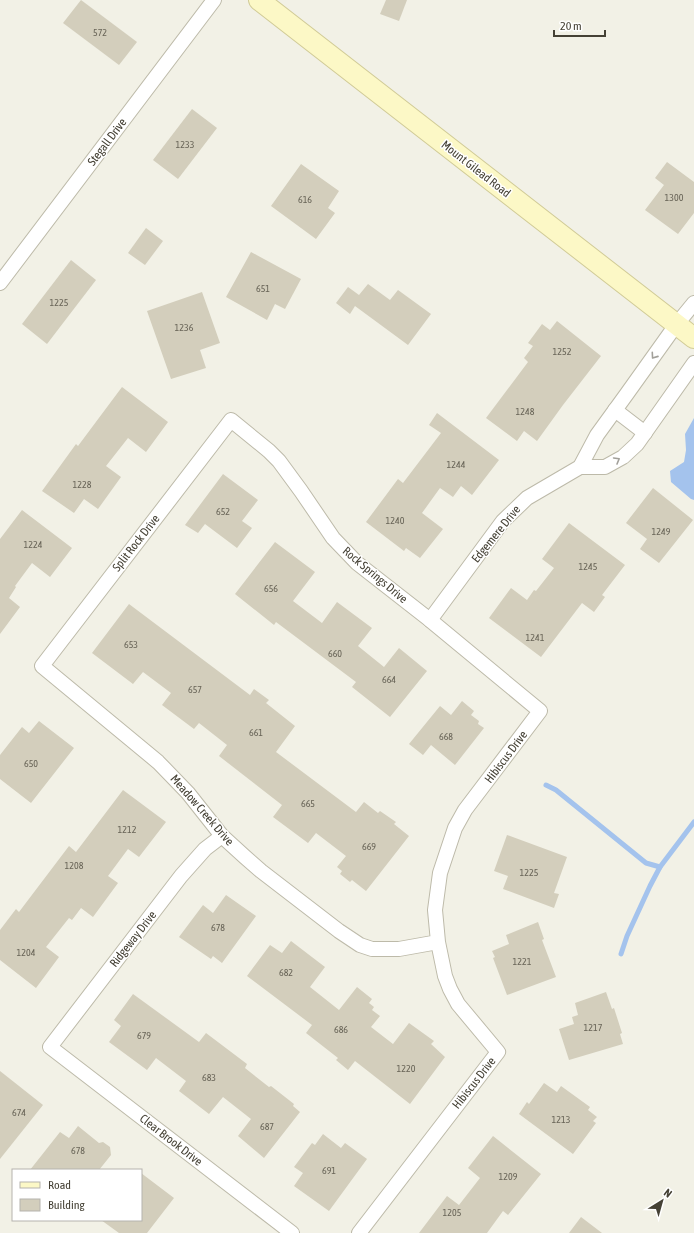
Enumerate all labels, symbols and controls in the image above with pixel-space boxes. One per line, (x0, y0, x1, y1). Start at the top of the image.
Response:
scale bar (554, 12, 605, 38)
text: 20 m (560, 19, 582, 33)
house number: 572 (93, 27, 107, 38)
street label: Stegall Drive (85, 116, 129, 168)
street label: Mount Gilead Road (439, 138, 513, 200)
house number: 1233 (176, 139, 195, 150)
house number: 1300 (665, 192, 684, 203)
house number: 616 (298, 194, 312, 205)
house number: 651 (256, 283, 270, 294)
house number: 1225 (50, 297, 69, 308)
house number: 1236 (175, 322, 194, 333)
house number: 1252 (553, 346, 572, 357)
one-way arrow (652, 352, 659, 359)
house number: 1248 (516, 406, 535, 417)
one-way arrow (613, 458, 620, 465)
house number: 1244 (447, 459, 466, 470)
house number: 1228 (73, 479, 92, 490)
street label: Edgemere Drive (469, 503, 523, 565)
house number: 652 (216, 506, 230, 517)
street label: Split Rock Drive (110, 512, 162, 574)
house number: 1240 (386, 515, 405, 526)
house number: 1249 (652, 526, 671, 537)
house number: 1224 (24, 539, 43, 550)
street label: Rock Springs Drive (340, 544, 410, 606)
house number: 1245 (579, 561, 598, 572)
house number: 656 (264, 583, 278, 594)
house number: 1241 (526, 632, 545, 643)
house number: 653 (124, 639, 138, 650)
house number: 660 (328, 648, 342, 659)
house number: 664 (382, 674, 396, 685)
house number: 657 (188, 684, 202, 695)
house number: 661 (249, 727, 263, 738)
street label: Hibiscus Drive (482, 728, 530, 786)
house number: 668 (439, 731, 453, 742)
house number: 650 (24, 758, 38, 769)
street label: Meadow Creek Drive (167, 772, 237, 848)
house number: 665 (301, 798, 315, 809)
house number: 1212 (118, 824, 137, 835)
house number: 669 (362, 841, 376, 852)
house number: 1208 (65, 860, 84, 871)
house number: 1225 (520, 867, 539, 878)
street label: Ridgeway Drive (107, 908, 159, 970)
house number: 678 (211, 922, 225, 933)
house number: 1204 (17, 947, 36, 958)
house number: 1221 (513, 956, 532, 967)
house number: 682 (279, 967, 293, 978)
house number: 1217 (584, 1022, 603, 1033)
house number: 686 (334, 1024, 348, 1035)
house number: 679 (137, 1030, 151, 1041)
street label: Hibiscus Drive (449, 1054, 499, 1112)
house number: 1220 (397, 1063, 416, 1074)
house number: 683 (202, 1072, 216, 1083)
house number: 674 (12, 1107, 26, 1118)
street label: Clear Brook Drive (137, 1111, 205, 1169)
house number: 1213 (552, 1114, 571, 1125)
house number: 687 (260, 1121, 274, 1132)
house number: 678 (71, 1145, 85, 1156)
house number: 691 (322, 1165, 336, 1176)
legend (12, 1169, 142, 1221)
house number: 1209 (499, 1171, 518, 1182)
text: Road (48, 1178, 71, 1192)
north arrow (642, 1181, 682, 1221)
text: N (662, 1186, 674, 1200)
text: Building (48, 1198, 86, 1212)
house number: 1205 (443, 1207, 462, 1218)

